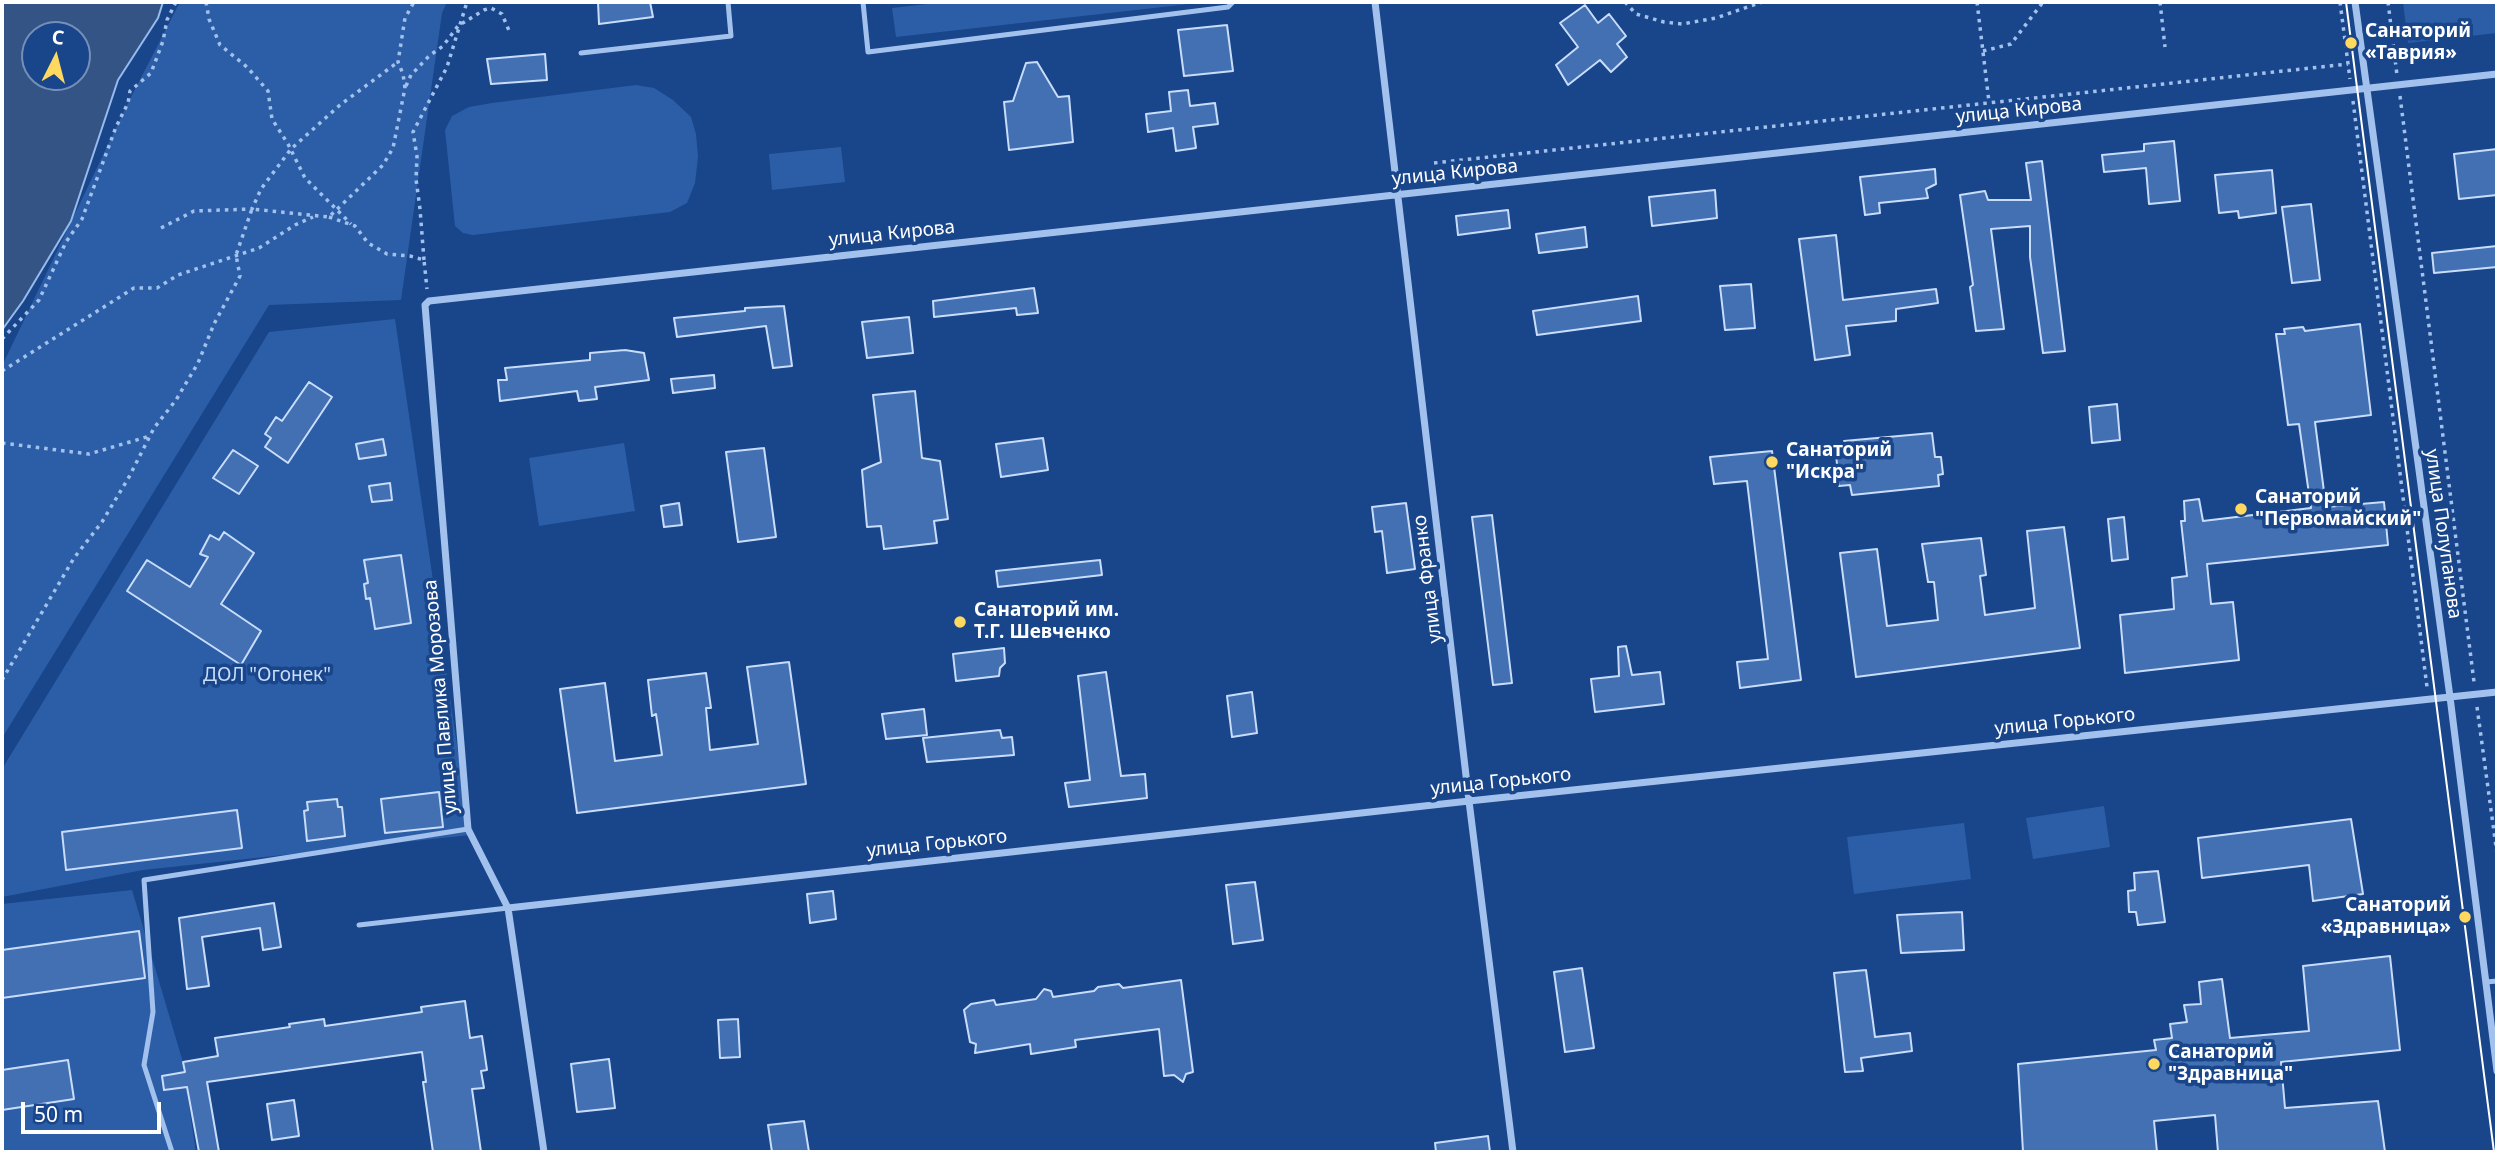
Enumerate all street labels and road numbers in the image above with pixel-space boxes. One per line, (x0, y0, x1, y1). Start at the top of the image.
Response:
street label: улица Кирова (1955, 93, 2083, 129)
street label: улица Кирова (1391, 155, 1519, 191)
street label: улица Кирова (828, 216, 956, 252)
street label: улица Полупанова (2420, 448, 2466, 620)
street label: улица Франко (1409, 514, 1447, 644)
street label: улица Павлика Морозова (419, 579, 463, 815)
street label: улица Горького (1994, 703, 2136, 741)
street label: улица Горького (1430, 763, 1572, 801)
street label: улица Горького (866, 825, 1008, 863)

